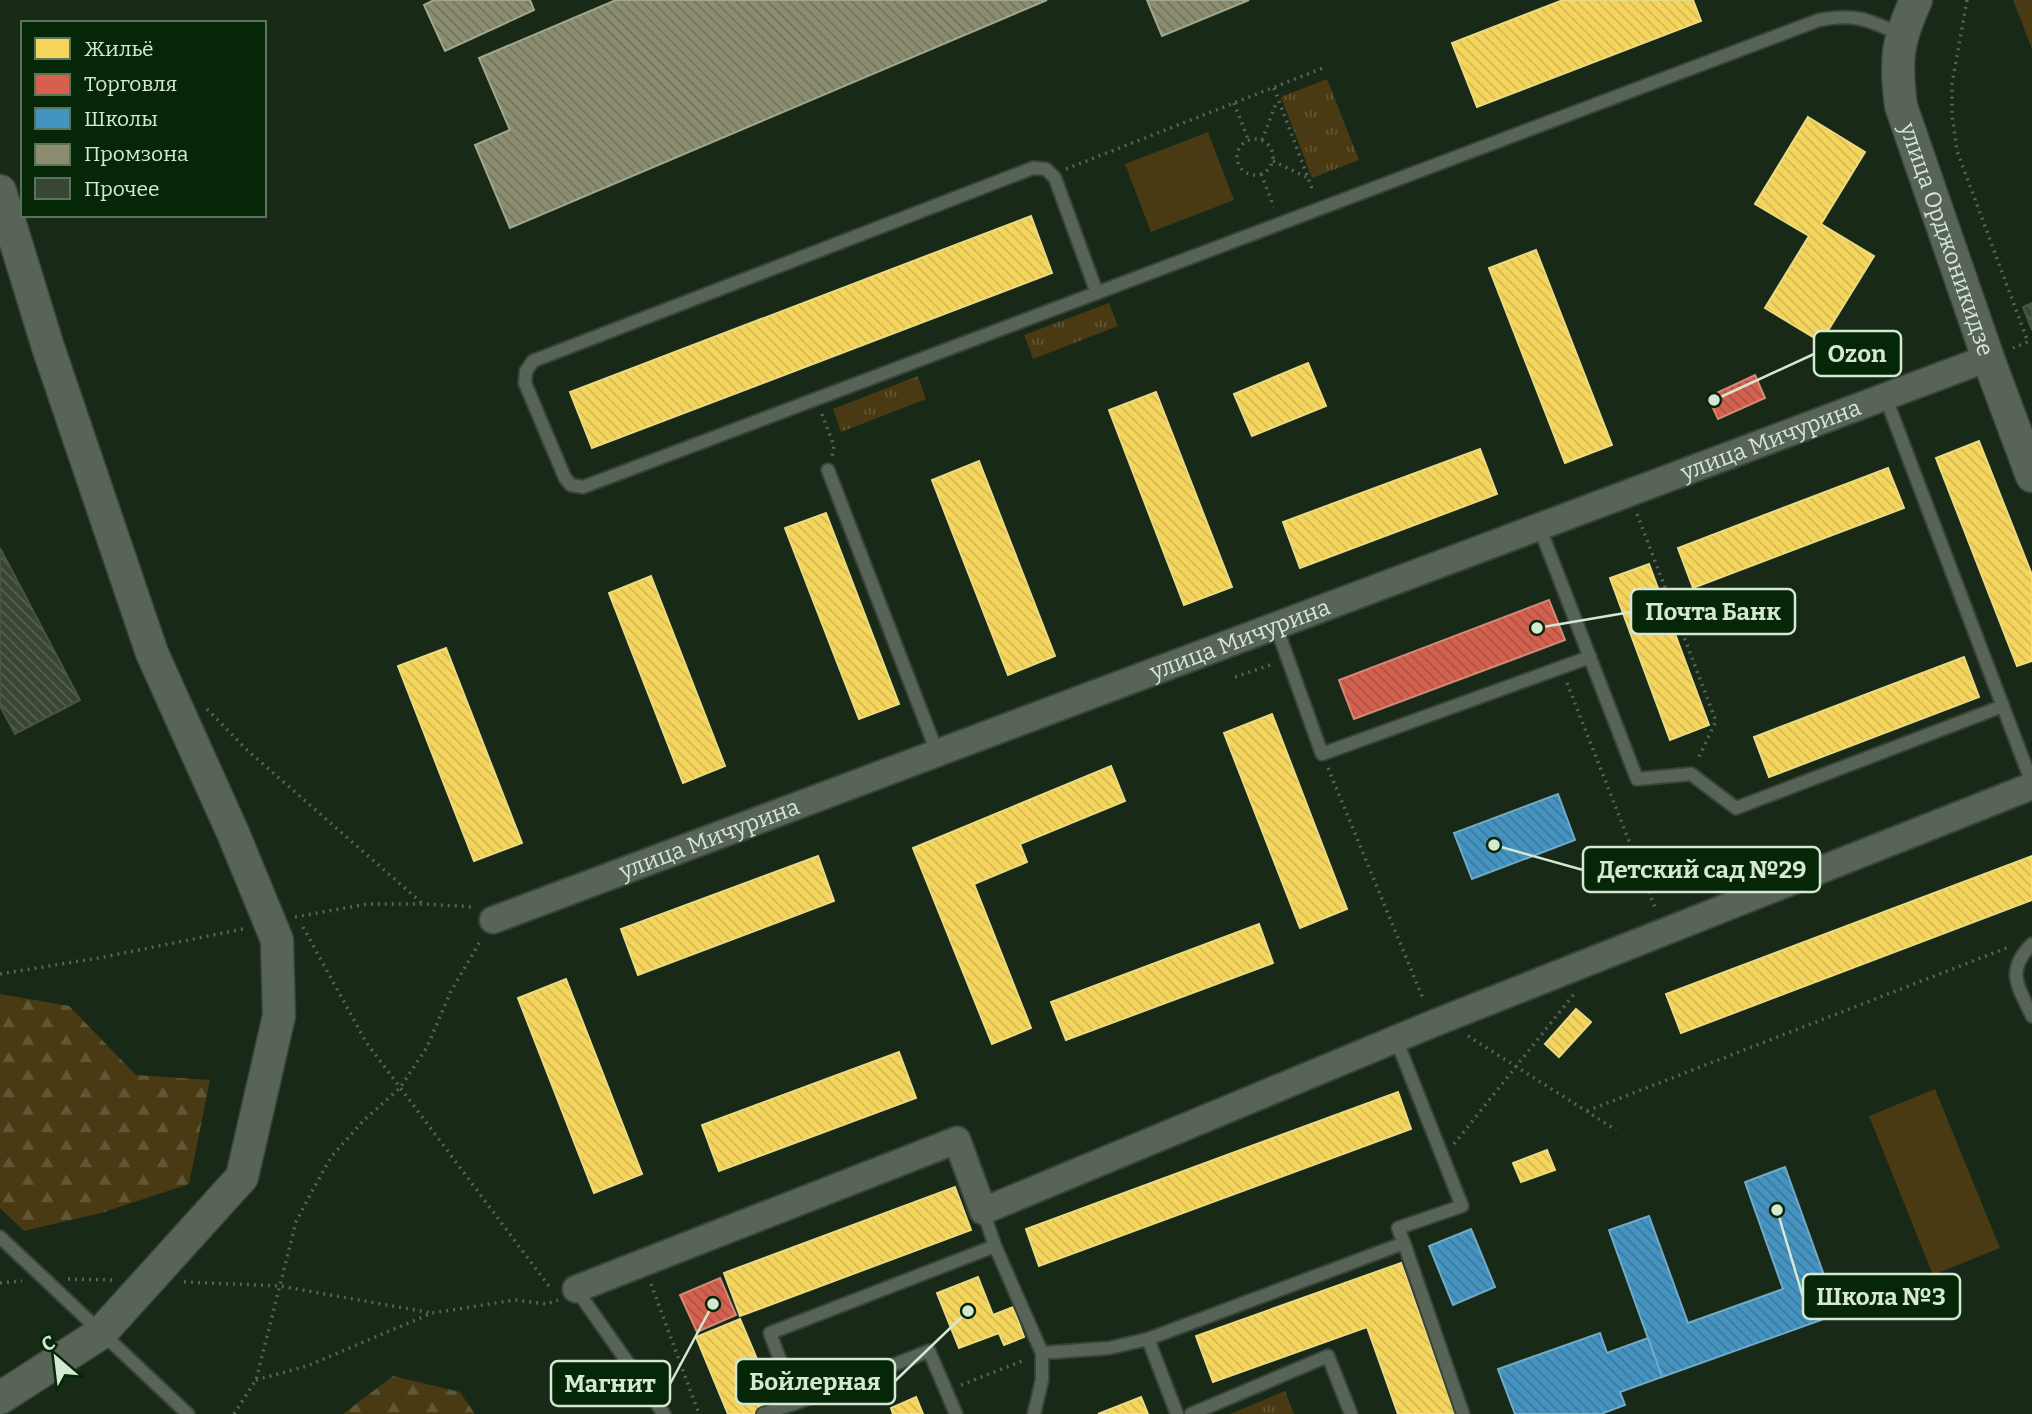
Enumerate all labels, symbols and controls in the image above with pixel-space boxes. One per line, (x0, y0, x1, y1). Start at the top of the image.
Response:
legend (21, 21, 266, 217)
text: Жильё (84, 36, 153, 62)
text: Торговля (84, 71, 177, 97)
text: Школы (84, 106, 158, 132)
street label: улица Орджоникидзе (1893, 118, 2000, 360)
text: Промзона (84, 141, 189, 167)
text: Прочее (84, 176, 160, 202)
callout: Ozon (1814, 331, 1901, 376)
text: Ozon (1828, 340, 1887, 368)
street label: улица Мичурина (1676, 393, 1865, 487)
callout: Почта Банк (1631, 589, 1795, 634)
street label: улица Мичурина (1145, 592, 1334, 686)
text: Почта Банк (1645, 598, 1781, 626)
street label: улица Мичурина (614, 792, 804, 886)
callout: Детский сад №29 (1583, 847, 1820, 892)
text: Детский сад №29 (1598, 856, 1806, 884)
callout: Школа №3 (1803, 1274, 1960, 1319)
text: Школа №3 (1816, 1283, 1946, 1311)
north arrow (21, 1323, 91, 1393)
text: С (38, 1330, 59, 1356)
callout: Бойлерная (736, 1359, 895, 1404)
callout: Магнит (551, 1361, 670, 1406)
text: Бойлерная (749, 1368, 881, 1396)
text: Магнит (564, 1370, 656, 1398)

